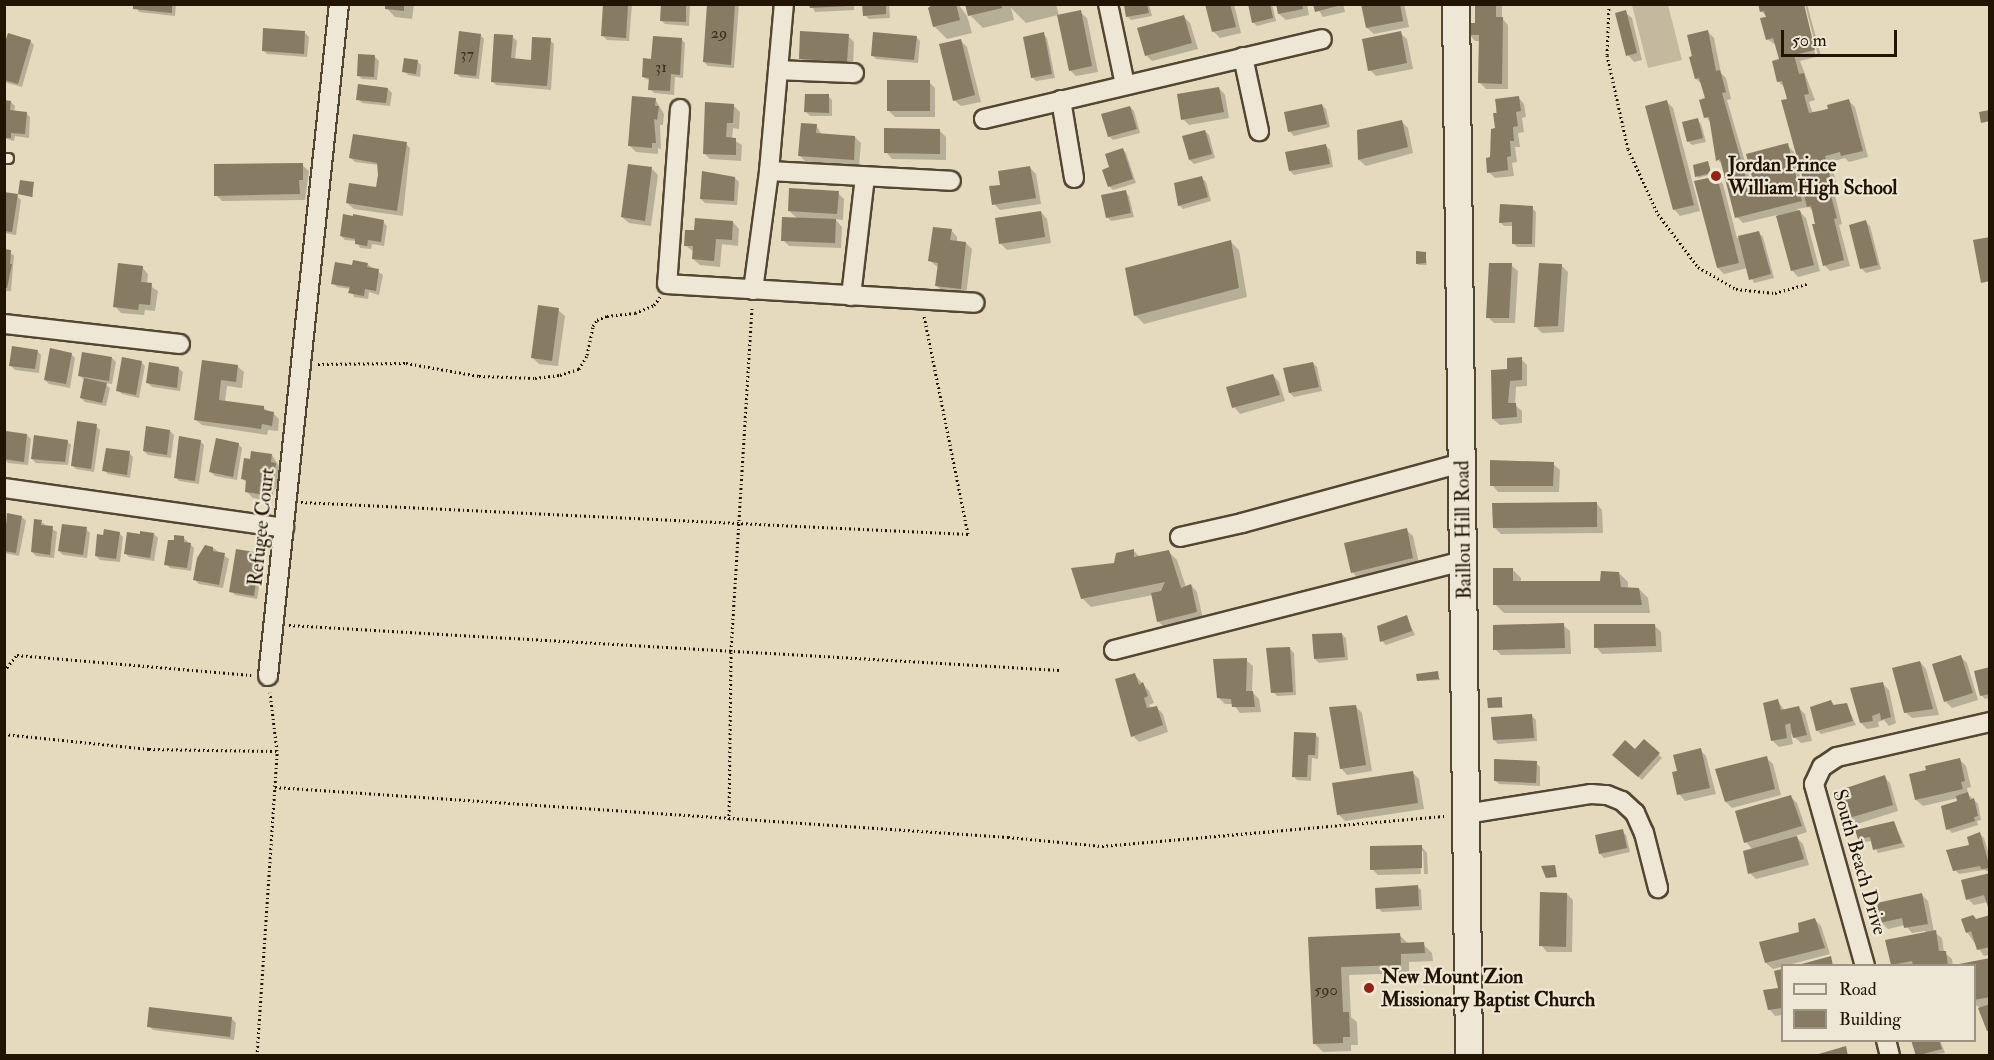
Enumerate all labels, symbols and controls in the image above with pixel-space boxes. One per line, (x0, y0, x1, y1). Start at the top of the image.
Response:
scale bar (1784, 18, 1900, 56)
house number: 29 (711, 23, 727, 43)
text: 50 m (1792, 29, 1827, 52)
house number: 37 (460, 44, 474, 64)
house number: 31 (655, 57, 667, 77)
place label: Jordan Prince William High School (1728, 152, 1897, 199)
marker: Jordan Prince William High School (1709, 169, 1723, 183)
street label: Baillou Hill Road (1450, 460, 1476, 600)
street label: Refugee Court (243, 467, 279, 587)
street label: South Beach Drive (1828, 786, 1892, 938)
place label: New Mount Zion Missionary Baptist Church (1381, 964, 1595, 1011)
legend (1781, 964, 1976, 1042)
text: Road (1839, 978, 1877, 1001)
house number: 590 (1314, 980, 1338, 1000)
marker: New Mount Zion Missionary Baptist Church (1362, 981, 1376, 995)
text: Building (1839, 1008, 1901, 1031)

